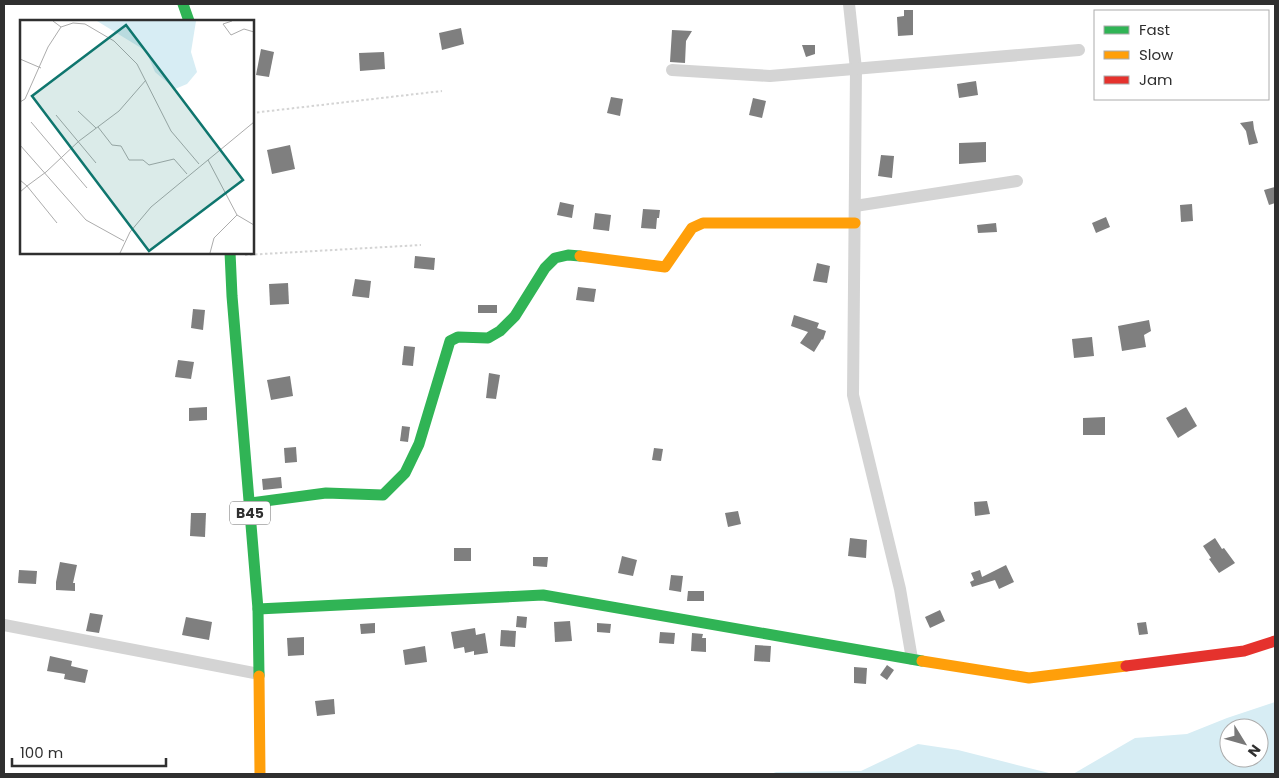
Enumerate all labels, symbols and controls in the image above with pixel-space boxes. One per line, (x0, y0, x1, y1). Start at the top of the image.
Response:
legend (1094, 10, 1269, 100)
text: Fast (1139, 19, 1170, 40)
inset map (20, 20, 254, 254)
text: Slow (1139, 44, 1174, 65)
text: Jam (1139, 69, 1173, 90)
road number: B45 (230, 502, 270, 524)
north arrow (1219, 718, 1269, 768)
scale bar (12, 736, 166, 768)
text: N (1243, 741, 1266, 761)
text: 100 m (20, 742, 63, 763)

